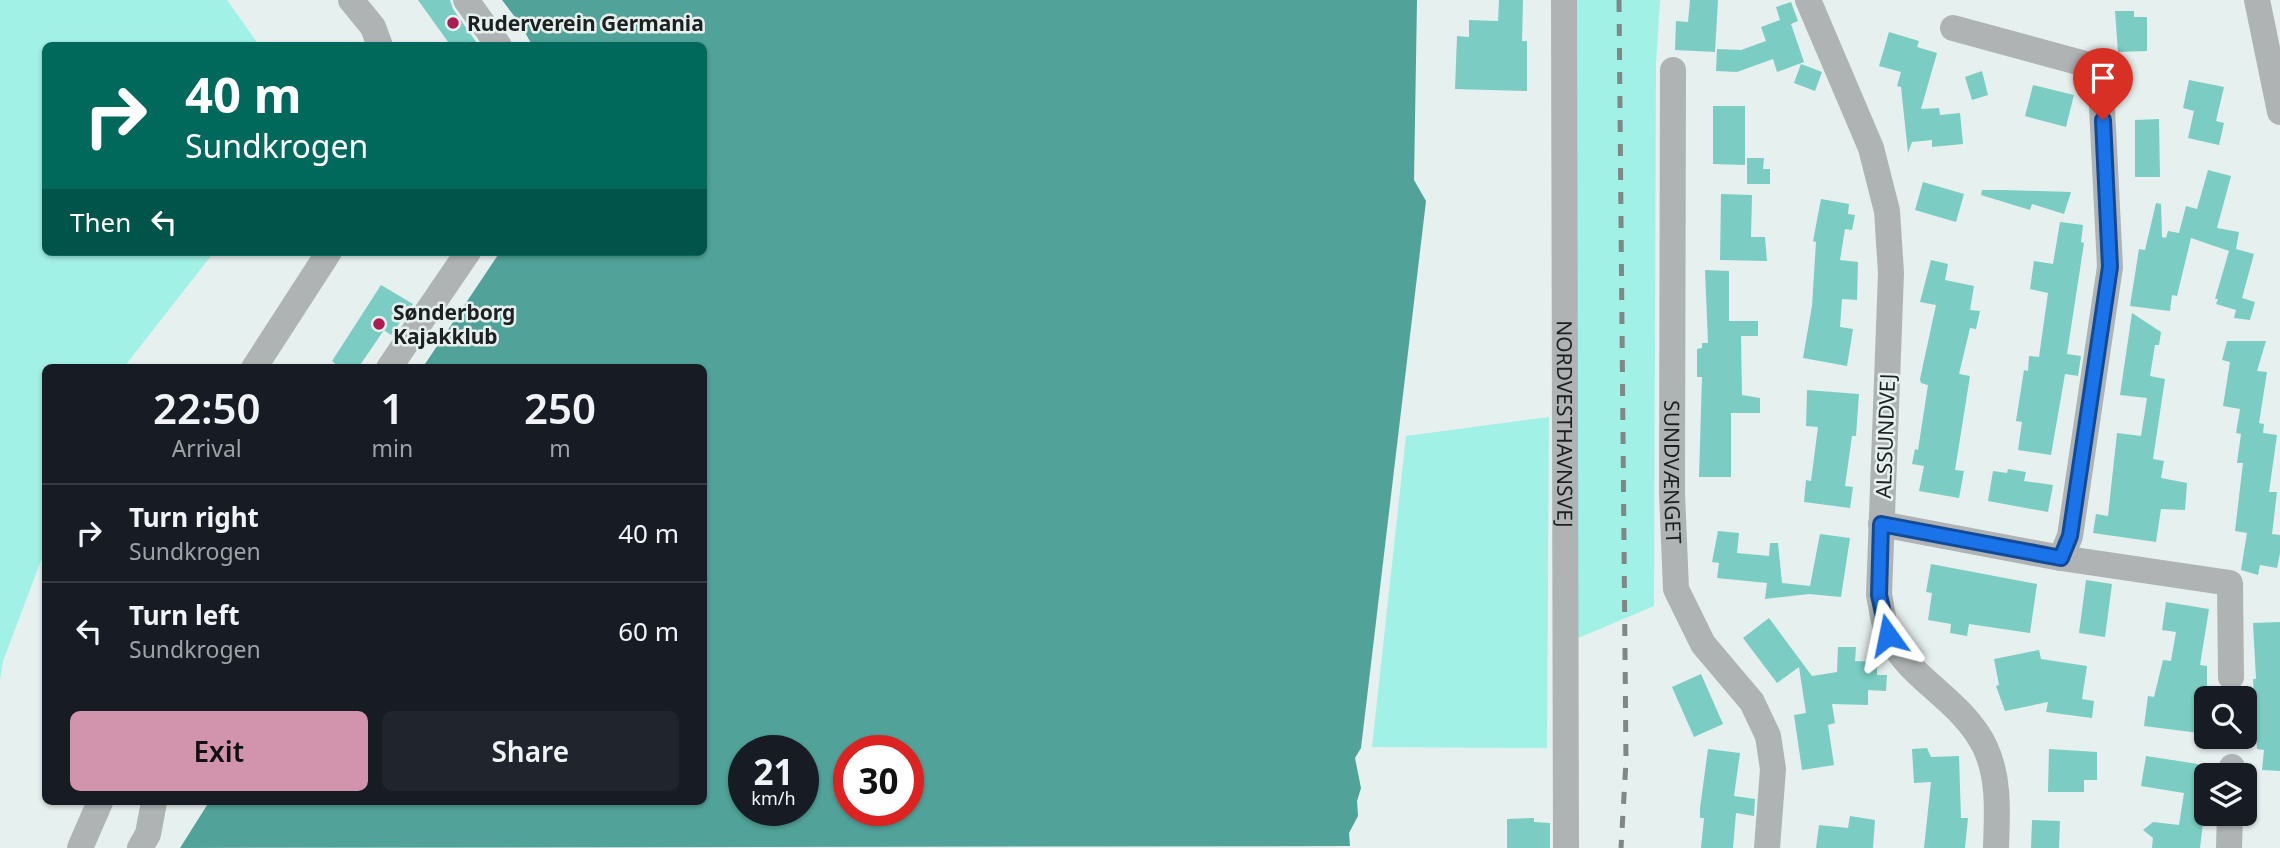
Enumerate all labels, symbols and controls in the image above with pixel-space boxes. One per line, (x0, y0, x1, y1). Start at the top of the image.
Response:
place label: Ruderverein Germania (467, 9, 704, 37)
marker: Ruderverein Germania (445, 15, 461, 31)
pin (2073, 48, 2133, 120)
icon: arrive (2084, 59, 2122, 97)
text: 40 m (185, 61, 302, 127)
icon: right (70, 70, 161, 161)
text: Sundkrogen (185, 124, 368, 167)
icon: left (145, 203, 183, 241)
text: Then (70, 204, 131, 240)
place label: Sønderborg Kajakklub (393, 298, 515, 350)
marker: Sønderborg Kajakklub (371, 316, 387, 332)
street label: NORDVESTHAVNSVEJ (1551, 320, 1579, 528)
street label: ALSSUNDVEJ (1869, 373, 1901, 499)
text: 22:50 (153, 379, 261, 436)
text: 1 (380, 379, 404, 436)
text: 250 (524, 379, 596, 436)
street label: SUNDVÆNGET (1658, 400, 1688, 545)
text: Arrival (172, 432, 242, 464)
text: min (371, 432, 413, 464)
text: m (549, 432, 571, 464)
text: Turn right (129, 499, 259, 535)
icon: right (70, 514, 108, 552)
text: 40 m (618, 515, 679, 551)
text: Sundkrogen (129, 535, 261, 567)
text: Turn left (129, 597, 240, 633)
position arrow (1851, 598, 1925, 672)
icon: left (70, 612, 108, 650)
text: 60 m (618, 613, 679, 649)
text: Sundkrogen (129, 633, 261, 665)
map controls (2194, 686, 2257, 826)
button: search (2194, 686, 2257, 749)
button: Exit (70, 711, 368, 791)
button: Share (382, 711, 679, 791)
speed limit sign: 30 (833, 735, 924, 826)
text: 21 (753, 748, 794, 795)
button: layers (2194, 763, 2257, 826)
text: km/h (751, 786, 796, 810)

